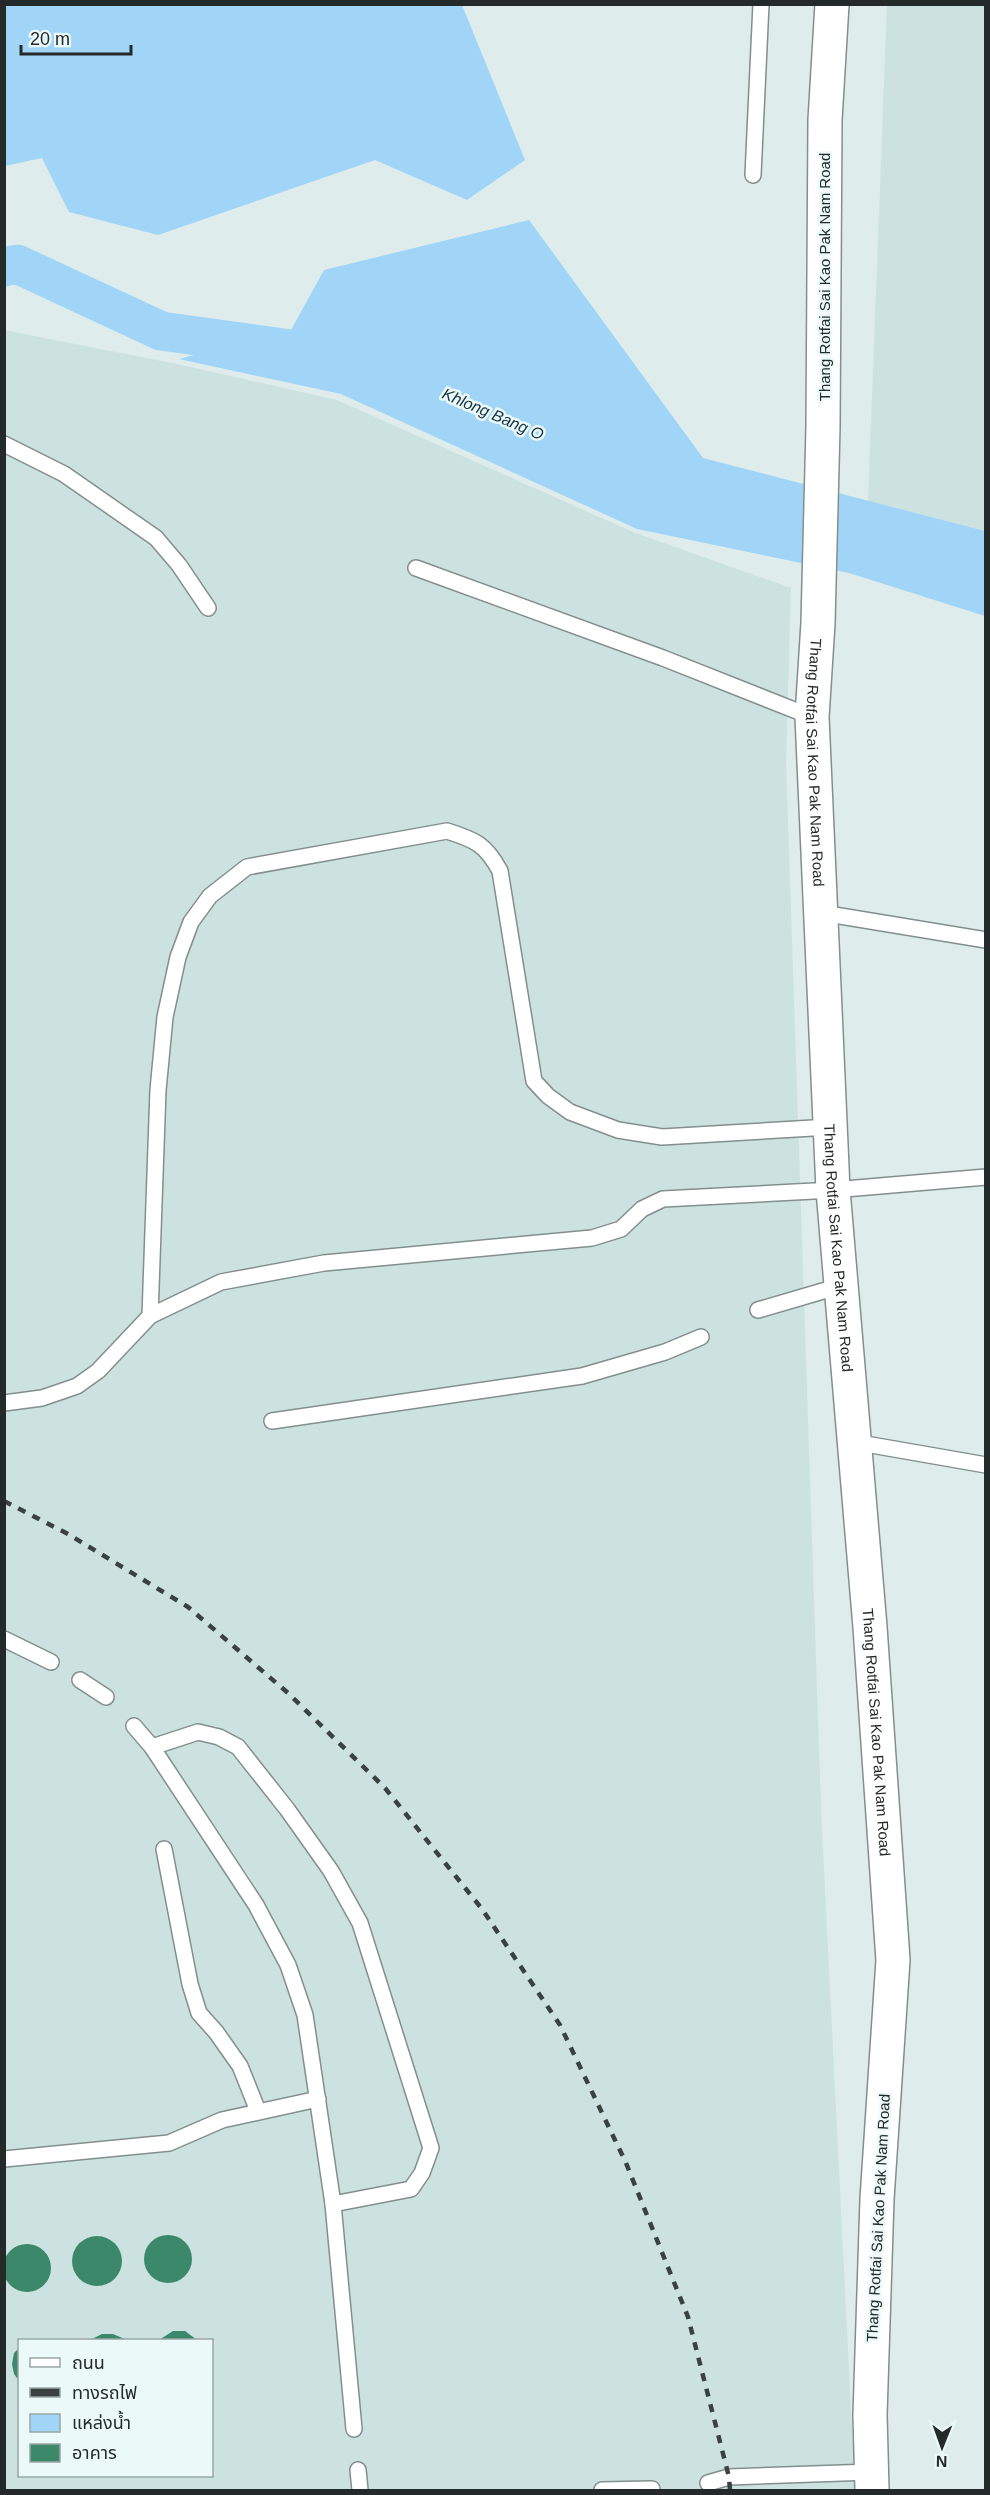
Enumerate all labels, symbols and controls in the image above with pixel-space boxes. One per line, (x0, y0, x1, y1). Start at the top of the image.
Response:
scale bar (21, 18, 130, 56)
text: 20 m (30, 29, 70, 49)
street label: Thang Rotfai Sai Kao Pak Nam Road (816, 153, 833, 401)
water label: Khlong Bang O (440, 385, 546, 443)
street label: Thang Rotfai Sai Kao Pak Nam Road (803, 638, 828, 887)
street label: Thang Rotfai Sai Kao Pak Nam Road (822, 1123, 857, 1372)
street label: Thang Rotfai Sai Kao Pak Nam Road (860, 1608, 894, 1857)
street label: Thang Rotfai Sai Kao Pak Nam Road (863, 2093, 893, 2343)
legend (18, 2339, 213, 2477)
text: ถนน (72, 2353, 105, 2373)
text: ทางรถไฟ (72, 2383, 137, 2403)
text: แหล่งน้ำ (72, 2410, 131, 2433)
north arrow (912, 2417, 972, 2477)
text: อาคาร (72, 2443, 117, 2463)
text: N (936, 2453, 948, 2470)

